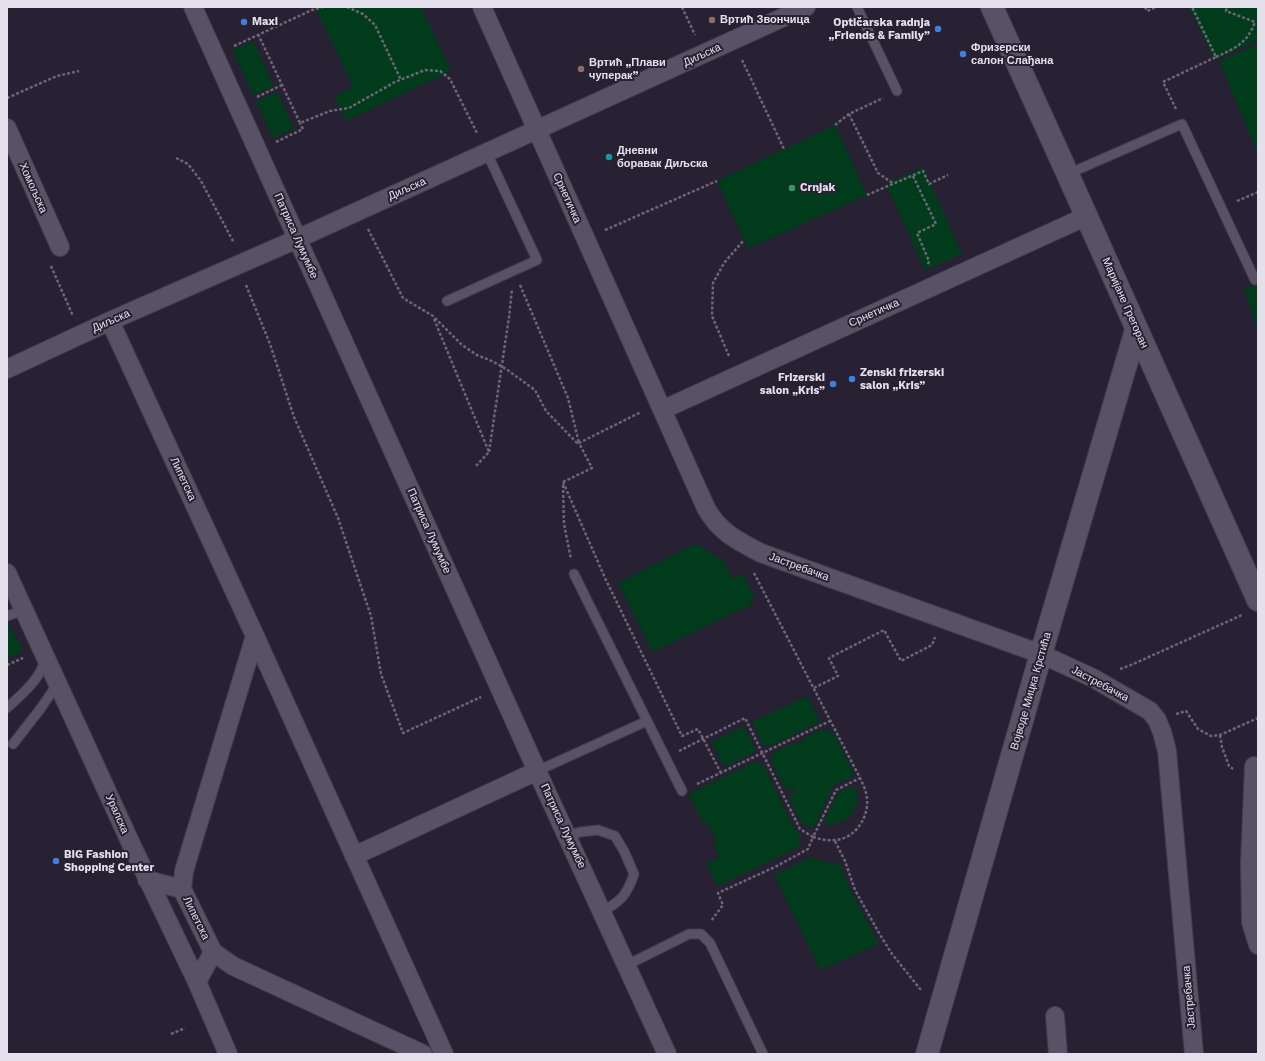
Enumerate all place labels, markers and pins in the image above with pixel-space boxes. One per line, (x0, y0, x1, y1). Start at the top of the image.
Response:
place label: Вртић Звончица (720, 13, 810, 27)
place label: Maxi (252, 15, 278, 29)
marker: Вртић Звончица (707, 15, 717, 25)
place label: Optičarska radnja „Friends & Family” (828, 16, 930, 42)
marker: Maxi (239, 17, 249, 27)
marker: Optičarska radnja „Friends & Family” (933, 24, 943, 34)
place label: Фризерски салон Слађана (971, 41, 1053, 67)
marker: Фризерски салон Слађана (958, 49, 968, 59)
place label: Вртић „Плави чуперак” (589, 56, 666, 82)
marker: Вртић „Плави чуперак” (576, 64, 586, 74)
place label: Дневни боравак Диљска (617, 144, 708, 170)
marker: Дневни боравак Диљска (604, 152, 614, 162)
place label: Crnjak (800, 181, 835, 195)
marker: Crnjak (787, 183, 797, 193)
place label: Zenski frizerski salon „Kris” (860, 366, 944, 392)
place label: Frizerski salon „Kris” (760, 371, 825, 397)
marker: Zenski frizerski salon „Kris” (847, 374, 857, 384)
marker: Frizerski salon „Kris” (828, 379, 838, 389)
place label: BIG Fashion Shopping Center (64, 848, 154, 874)
marker: BIG Fashion Shopping Center (51, 856, 61, 866)

